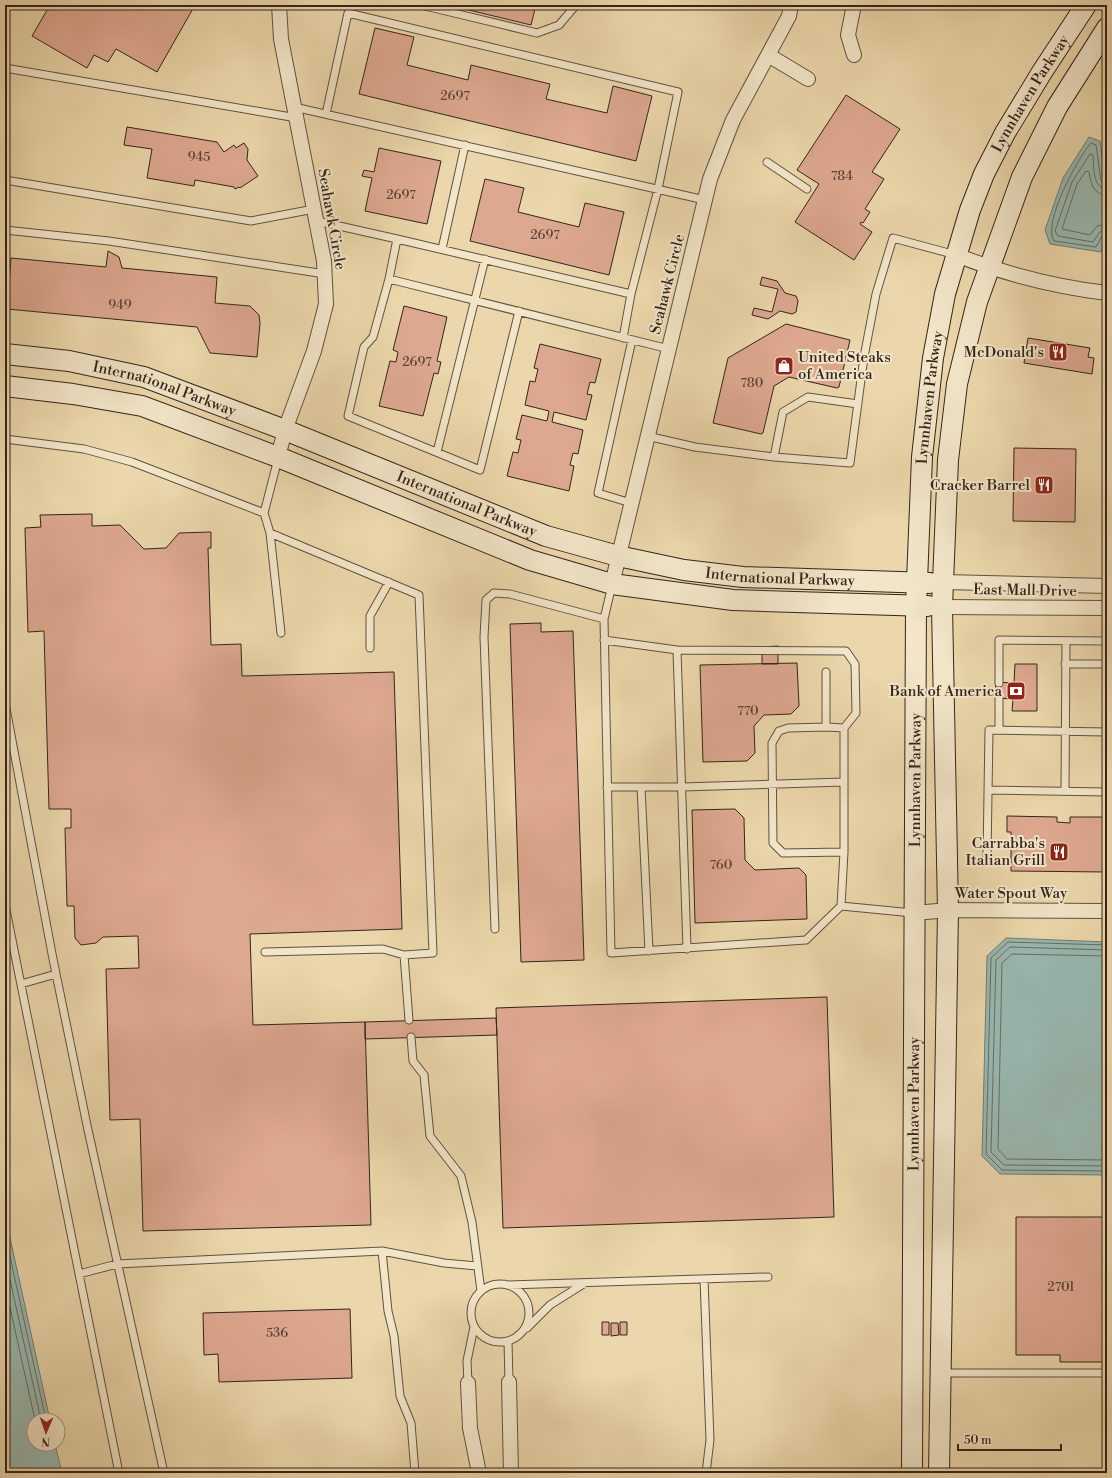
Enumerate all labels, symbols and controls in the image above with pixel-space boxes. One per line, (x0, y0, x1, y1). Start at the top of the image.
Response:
street label: Lynnhaven Parkway (988, 31, 1074, 156)
house number: 2697 (440, 88, 470, 104)
house number: 945 (188, 149, 210, 165)
street label: Seahawk Circle (313, 167, 350, 271)
house number: 784 (831, 168, 853, 184)
house number: 2697 (386, 187, 416, 203)
house number: 2697 (530, 227, 560, 243)
street label: Seahawk Circle (646, 232, 689, 336)
house number: 949 (108, 297, 132, 313)
street label: Lynnhaven Parkway (913, 329, 948, 465)
restaurant icon: McDonald's (1047, 341, 1069, 363)
place label: McDonald's (964, 343, 1044, 362)
place label: United Steaks of America (798, 348, 891, 384)
house number: 2697 (402, 354, 432, 370)
shop icon: United Steaks of America (773, 355, 795, 377)
street label: International Parkway (91, 357, 239, 421)
house number: 780 (741, 375, 764, 391)
street label: International Parkway (394, 467, 540, 542)
restaurant icon: Cracker Barrel (1033, 474, 1055, 496)
place label: Cracker Barrel (930, 476, 1031, 495)
street label: International Parkway (704, 564, 856, 591)
street label: East Mall Drive (973, 580, 1077, 601)
bank icon: Bank of America (1005, 680, 1027, 702)
place label: Bank of America (888, 682, 1002, 701)
house number: 770 (737, 703, 759, 719)
street label: Lynnhaven Parkway (906, 712, 926, 847)
place label: Carrabba's Italian Grill (965, 834, 1046, 870)
restaurant icon: Carrabba's Italian Grill (1048, 841, 1070, 863)
house number: 760 (710, 857, 733, 873)
street label: Water Spout Way (954, 884, 1068, 903)
street label: Lynnhaven Parkway (904, 1036, 924, 1171)
house number: 2701 (1047, 1279, 1075, 1295)
house number: 536 (266, 1325, 288, 1341)
north arrow (26, 1412, 66, 1452)
scale bar (958, 1426, 1061, 1452)
text: 50 m (964, 1433, 992, 1448)
text: N (41, 1434, 50, 1448)

